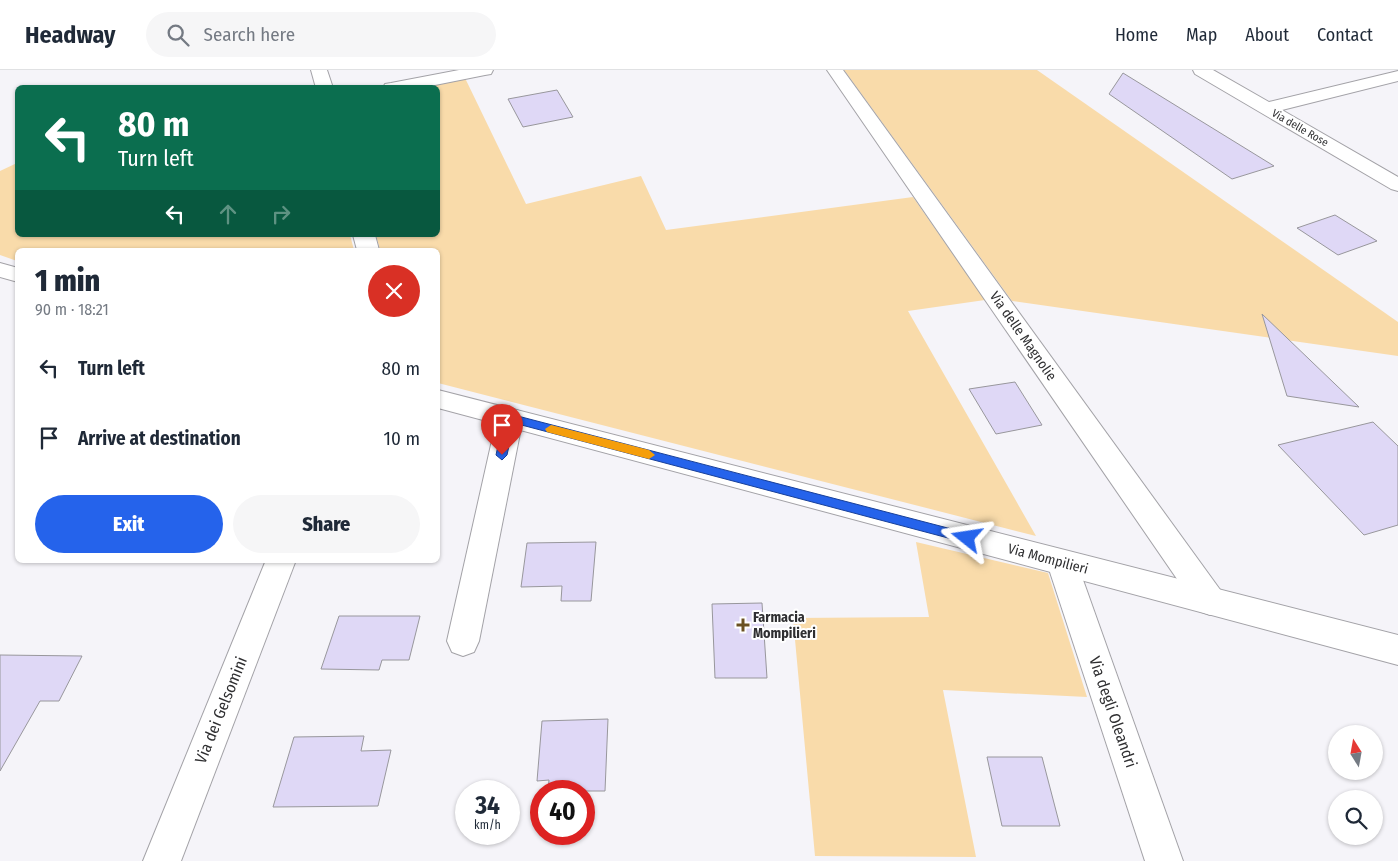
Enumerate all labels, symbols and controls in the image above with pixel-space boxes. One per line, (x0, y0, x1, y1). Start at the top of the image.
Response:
search box (146, 12, 496, 57)
text: Headway (25, 21, 116, 49)
icon: search (164, 21, 192, 49)
text: Search here (204, 23, 295, 46)
text: Home (1115, 24, 1158, 46)
text: Map (1186, 24, 1217, 46)
text: About (1245, 24, 1289, 46)
text: Contact (1317, 24, 1373, 46)
text: 80 m (118, 103, 190, 145)
icon: left (35, 105, 100, 170)
street label: Via delle Rose (1269, 107, 1331, 149)
text: Turn left (118, 145, 194, 172)
icon: left (161, 200, 189, 228)
icon: ahead (214, 200, 242, 228)
icon: right (267, 200, 295, 228)
text: 1 min (35, 263, 100, 299)
button: close (368, 265, 420, 317)
street label: Via delle Magnolie (986, 288, 1060, 384)
text: 90 m · 18:21 (35, 300, 109, 319)
icon: left (35, 354, 63, 382)
text: Turn left (78, 357, 145, 380)
text: 80 m (382, 357, 420, 380)
pin (481, 404, 523, 455)
icon: arrive (488, 411, 516, 439)
icon: arrive (35, 424, 63, 452)
text: Arrive at destination (78, 427, 241, 450)
text: 10 m (384, 427, 420, 450)
button: Exit (35, 495, 223, 553)
button: Share (233, 495, 420, 553)
position arrow (940, 511, 992, 563)
street label: Via Mompilieri (1006, 540, 1090, 578)
place label: Farmacia Mompilieri (753, 609, 816, 642)
marker: Farmacia Mompilieri (737, 619, 749, 631)
street label: Via dei Gelsomini (191, 654, 251, 766)
street label: Via degli Oleandri (1085, 654, 1141, 770)
north arrow (1328, 725, 1382, 780)
map controls (1328, 725, 1383, 845)
speed limit sign: 40 (530, 780, 595, 845)
button: search (1328, 790, 1383, 845)
text: 34 (475, 791, 500, 821)
text: km/h (474, 818, 501, 832)

